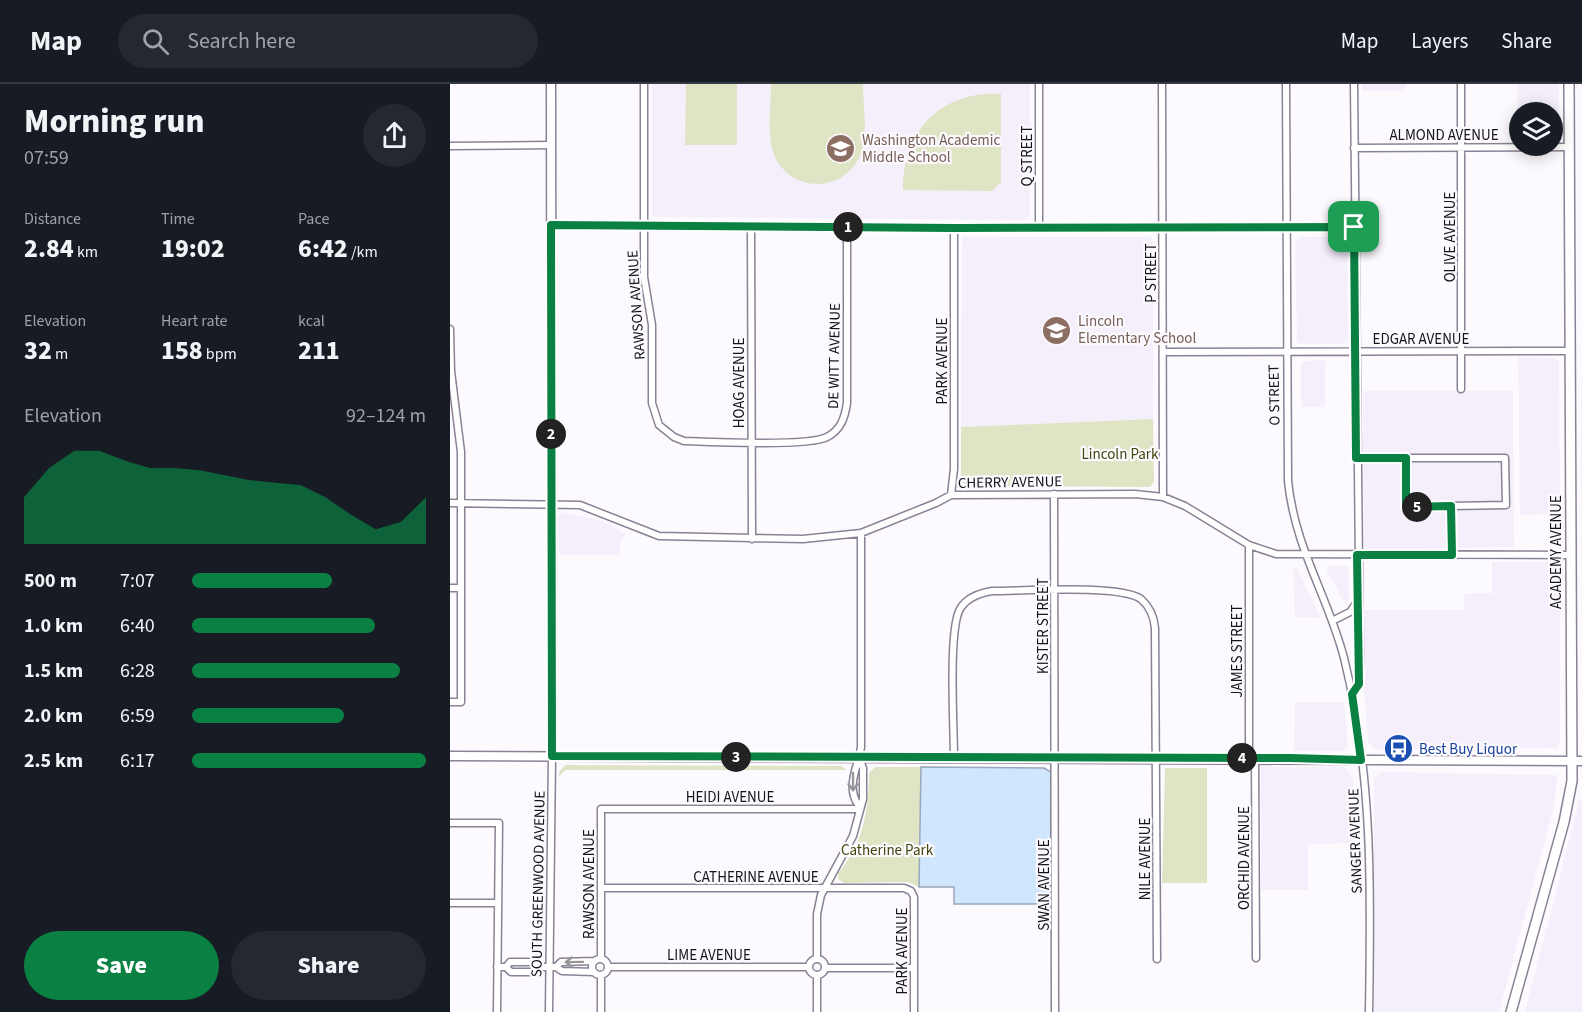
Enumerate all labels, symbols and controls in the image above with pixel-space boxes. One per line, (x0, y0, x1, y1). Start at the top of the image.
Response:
search box (118, 14, 538, 68)
text: Map (30, 21, 82, 61)
icon: search (139, 25, 172, 58)
text: Search here (187, 25, 296, 57)
text: Map (1341, 26, 1378, 56)
text: Layers (1411, 26, 1468, 56)
text: Share (1501, 26, 1552, 56)
text: Morning run (24, 98, 204, 145)
map controls (1509, 102, 1563, 156)
button: layers (1509, 102, 1563, 156)
button: share (363, 104, 426, 167)
street label: Q STREET (1017, 125, 1038, 187)
street label: ALMOND AVENUE (1389, 125, 1499, 146)
place label: Washington Academic Middle School (862, 130, 1000, 168)
school or university icon: Washington Academic Middle School (825, 133, 857, 165)
text: 07:59 (24, 144, 69, 172)
street label: OLIVE AVENUE (1440, 192, 1461, 282)
pin (1328, 201, 1379, 252)
text: Distance (24, 208, 81, 230)
text: Time (161, 208, 195, 230)
text: Pace (298, 208, 329, 230)
icon: arrive (1337, 210, 1370, 243)
pin: 1 (833, 212, 863, 242)
text: 1 (844, 216, 852, 238)
text: 2.84 (24, 230, 74, 267)
text: 19:02 (161, 230, 225, 267)
text: 6:42 (298, 230, 348, 267)
text: km (74, 241, 98, 263)
text: /km (348, 241, 378, 263)
street label: P STREET (1141, 243, 1162, 303)
street label: RAWSON AVENUE (622, 249, 651, 360)
street label: DE WITT AVENUE (823, 303, 846, 409)
text: Elevation (24, 310, 86, 332)
text: Heart rate (161, 310, 228, 332)
text: kcal (298, 310, 325, 332)
place label: Lincoln Elementary School (1078, 311, 1196, 349)
school or university icon: Lincoln Elementary School (1041, 314, 1073, 346)
street label: PARK AVENUE (932, 317, 953, 405)
street label: EDGAR AVENUE (1373, 329, 1470, 350)
text: 32 (24, 332, 52, 369)
text: 158 (161, 332, 203, 369)
text: 211 (298, 332, 340, 369)
street label: HOAG AVENUE (729, 338, 750, 428)
text: m (52, 343, 68, 365)
text: bpm (203, 343, 237, 365)
street label: O STREET (1263, 364, 1286, 426)
text: Elevation (24, 402, 102, 430)
text: 92–124 m (346, 402, 426, 430)
pin: 2 (536, 419, 566, 449)
text: 2 (547, 423, 555, 445)
park label: Lincoln Park (1082, 444, 1159, 465)
street label: CHERRY AVENUE (958, 471, 1062, 494)
pin: 5 (1402, 492, 1432, 522)
street label: ACADEMY AVENUE (1546, 495, 1567, 609)
text: 5 (1413, 496, 1421, 518)
text: 500 m (24, 567, 77, 595)
text: 7:07 (120, 567, 155, 595)
street label: KISTER STREET (1033, 578, 1054, 674)
street label: JAMES STREET (1227, 604, 1248, 698)
text: 1.0 km (24, 612, 83, 640)
text: 6:40 (120, 612, 155, 640)
text: 1.5 km (24, 657, 83, 685)
text: 6:28 (120, 657, 155, 685)
text: 2.0 km (24, 702, 83, 730)
text: 6:59 (120, 702, 155, 730)
bus stop icon: Best Buy Liquor (1382, 733, 1414, 765)
place label: Best Buy Liquor (1419, 739, 1518, 760)
pin: 3 (721, 742, 751, 772)
pin: 4 (1227, 743, 1257, 773)
text: 3 (732, 746, 740, 768)
text: 2.5 km (24, 747, 83, 775)
text: 6:17 (120, 747, 155, 775)
text: 4 (1238, 747, 1246, 769)
one-way arrow (847, 771, 859, 791)
street label: HEIDI AVENUE (686, 787, 774, 808)
street label: SANGER AVENUE (1343, 788, 1368, 894)
street label: SOUTH GREENWOOD AVENUE (526, 791, 551, 977)
street label: ORCHID AVENUE (1234, 806, 1255, 910)
street label: NILE AVENUE (1135, 818, 1156, 900)
street label: RAWSON AVENUE (579, 829, 600, 939)
street label: SWAN AVENUE (1034, 839, 1055, 931)
park label: Catherine Park (841, 840, 934, 861)
street label: CATHERINE AVENUE (693, 867, 819, 888)
street label: PARK AVENUE (892, 907, 913, 995)
button: Save (24, 931, 219, 1000)
button: Share (231, 931, 426, 1000)
street label: LIME AVENUE (667, 945, 751, 966)
one-way arrow (564, 956, 584, 967)

